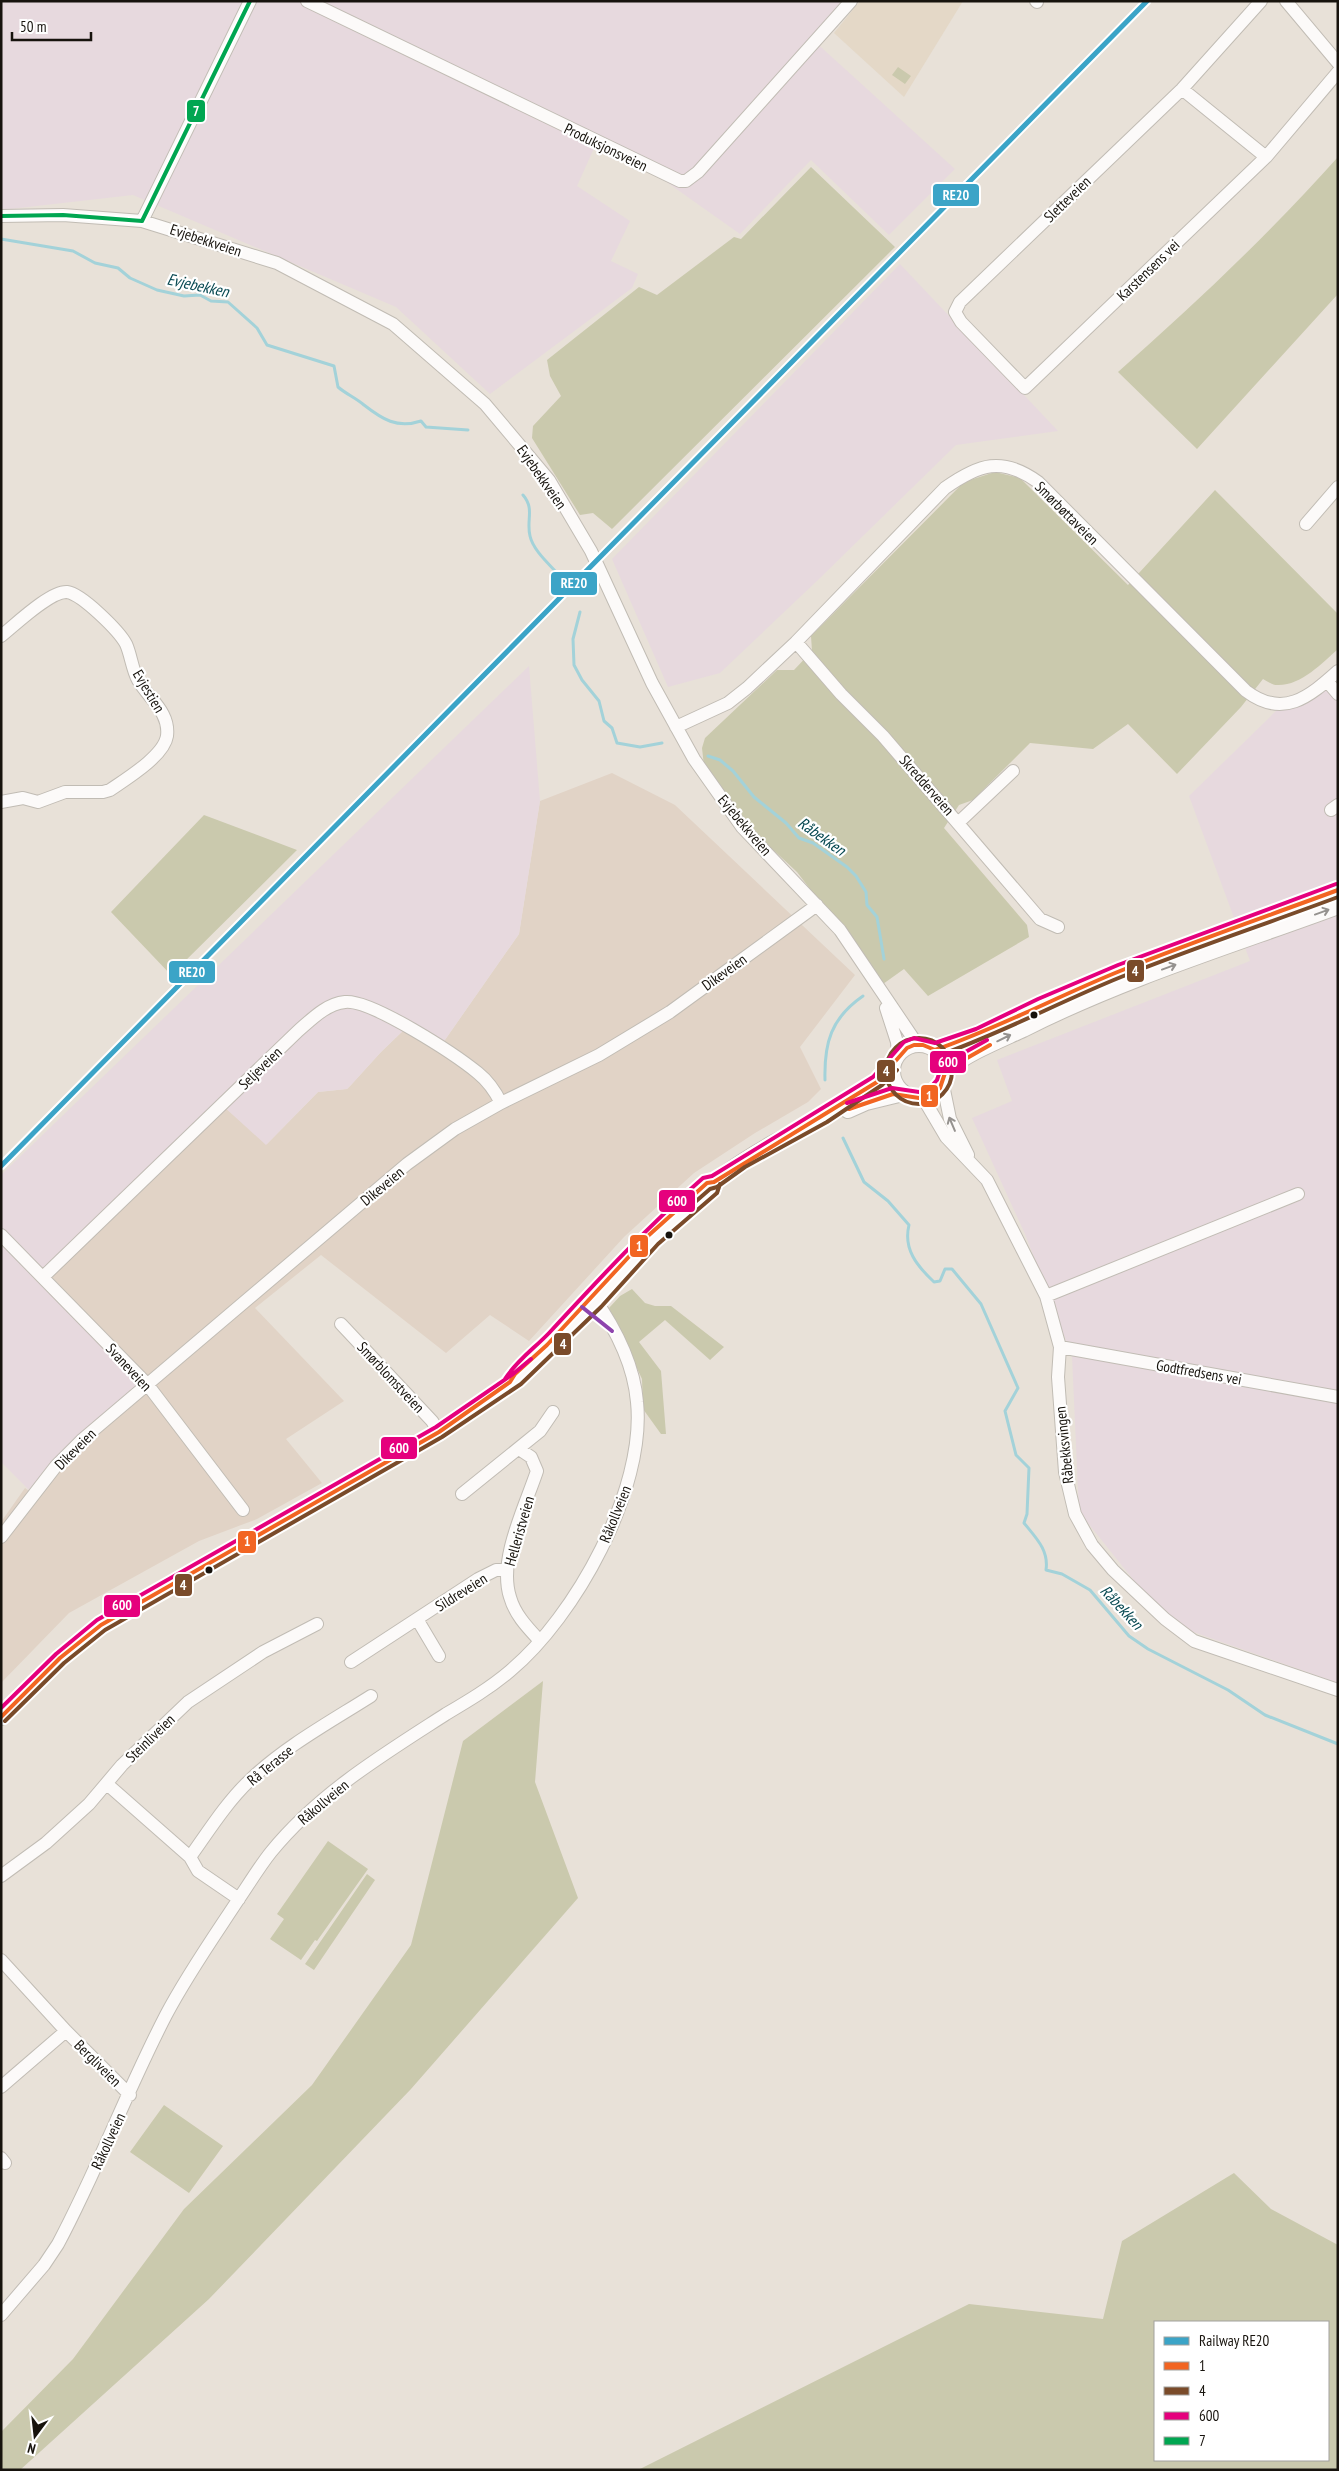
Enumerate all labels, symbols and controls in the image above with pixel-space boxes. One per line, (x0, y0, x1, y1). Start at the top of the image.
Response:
scale bar (12, 10, 91, 42)
text: 50 m (20, 17, 46, 36)
line badge: 7 (186, 99, 206, 123)
text: 7 (193, 102, 200, 120)
street label: Produksjonsveien (561, 119, 651, 175)
street label: Sletteveien (1039, 172, 1095, 226)
line badge: RE20 (932, 183, 980, 207)
text: RE20 (943, 186, 970, 204)
street label: Evjebekkveien (168, 220, 244, 260)
street label: Karstensens vei (1113, 235, 1183, 305)
water label: Evjebekken (165, 269, 232, 301)
street label: Evjebekkveien (513, 441, 571, 513)
street label: Smørbøttaveien (1031, 477, 1103, 549)
line badge: RE20 (550, 571, 598, 596)
text: RE20 (561, 574, 588, 592)
street label: Evjestien (129, 666, 169, 716)
street label: Skredderveien (896, 751, 958, 819)
street label: Evjebekkveien (714, 791, 776, 859)
water label: Råbekken (794, 812, 850, 860)
one-way arrow (1314, 907, 1329, 916)
street label: Dikeveien (698, 949, 750, 995)
line badge: 4 (1126, 959, 1145, 983)
line badge: RE20 (168, 960, 216, 984)
text: 4 (1132, 962, 1139, 980)
one-way arrow (1161, 962, 1176, 971)
text: RE20 (179, 963, 206, 981)
unlabelled marker (1029, 1010, 1039, 1020)
one-way arrow (996, 1033, 1011, 1042)
street label: Seljeveien (234, 1043, 286, 1093)
line badge: 600 (929, 1050, 967, 1074)
text: 600 (938, 1053, 958, 1071)
line badge: 4 (876, 1059, 896, 1083)
text: 4 (883, 1062, 890, 1080)
line badge: 1 (920, 1084, 939, 1108)
text: 1 (926, 1087, 932, 1105)
one-way arrow (947, 1117, 956, 1132)
street label: Dikeveien (356, 1162, 408, 1210)
line badge: 600 (658, 1189, 696, 1213)
text: 600 (667, 1192, 687, 1210)
unlabelled marker (664, 1230, 674, 1240)
line badge: 1 (629, 1234, 649, 1258)
text: 1 (636, 1237, 642, 1255)
line badge: 4 (553, 1332, 572, 1356)
text: 4 (560, 1335, 567, 1353)
street label: Smørblomstveien (353, 1338, 429, 1416)
street label: Svaneveien (102, 1339, 156, 1395)
street label: Godtfredsens vei (1155, 1355, 1243, 1389)
street label: Råbekksvingen (1050, 1405, 1078, 1485)
street label: Dikeveien (50, 1424, 100, 1474)
line badge: 600 (380, 1436, 418, 1460)
text: 600 (389, 1439, 409, 1457)
street label: Råkollveien (595, 1482, 635, 1546)
street label: Helleristveien (500, 1494, 538, 1568)
line badge: 1 (237, 1530, 257, 1554)
text: 1 (244, 1532, 250, 1550)
unlabelled marker (204, 1565, 214, 1575)
street label: Sildreveien (431, 1569, 491, 1615)
line badge: 4 (174, 1573, 193, 1597)
text: 4 (180, 1576, 187, 1594)
water label: Råbekken (1096, 1581, 1148, 1634)
line badge: 600 (103, 1594, 141, 1618)
text: 600 (112, 1596, 132, 1614)
street label: Steinliveien (121, 1710, 179, 1766)
street label: Rå Terasse (243, 1741, 297, 1789)
street label: Råkollveien (294, 1775, 352, 1829)
street label: Bergliveien (71, 2036, 125, 2090)
street label: Råkollveien (87, 2110, 129, 2172)
legend (1154, 2321, 1329, 2461)
text: Railway RE20 (1199, 2331, 1270, 2350)
text: 1 (1199, 2356, 1206, 2375)
text: 4 (1199, 2381, 1206, 2400)
text: 600 (1199, 2406, 1220, 2425)
north arrow (10, 2411, 60, 2461)
text: 7 (1199, 2431, 1206, 2450)
text: N (26, 2439, 38, 2458)

